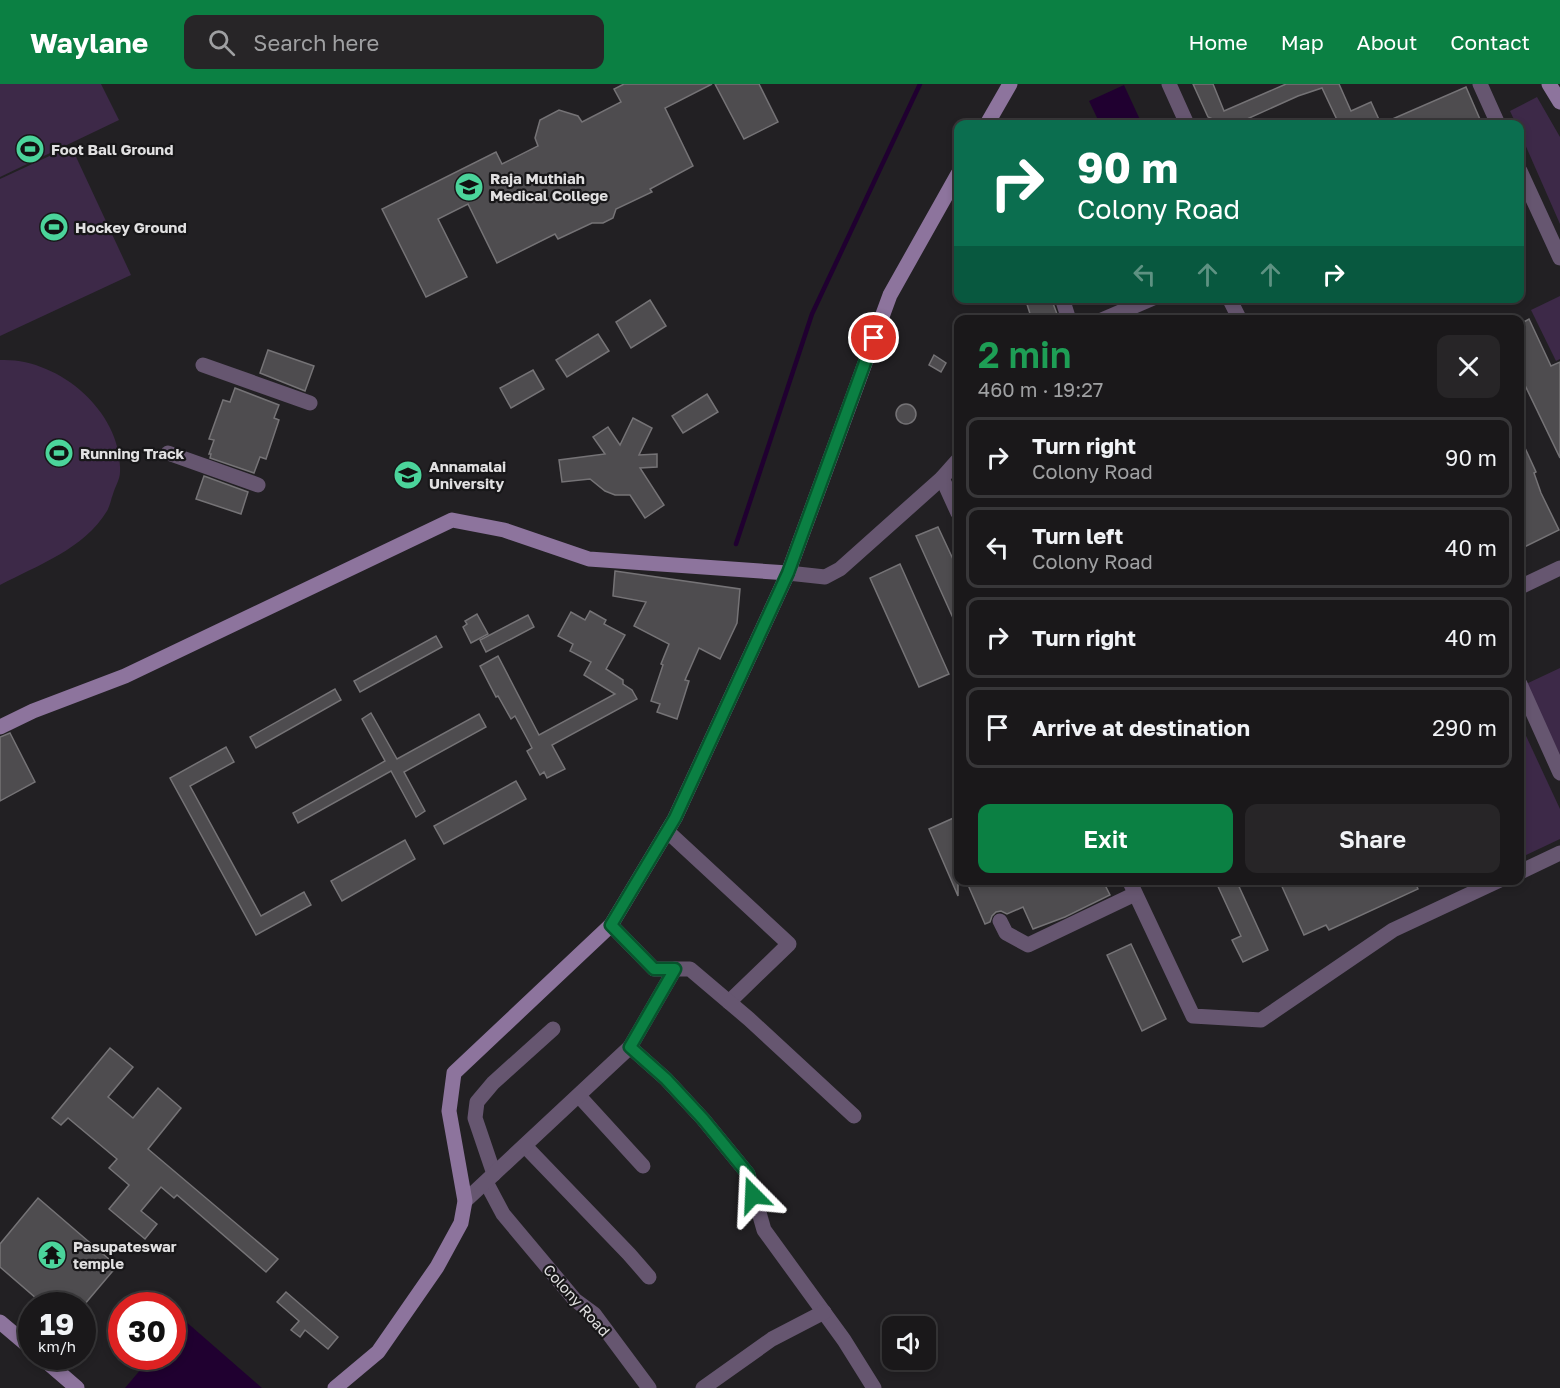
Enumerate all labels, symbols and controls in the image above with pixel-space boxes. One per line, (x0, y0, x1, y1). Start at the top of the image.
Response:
search box (184, 15, 604, 69)
text: Waylane (30, 26, 148, 59)
icon: search (205, 26, 238, 59)
text: Search here (253, 29, 379, 56)
text: Home (1188, 29, 1248, 55)
text: Map (1281, 29, 1324, 55)
text: About (1357, 29, 1417, 55)
text: Contact (1450, 29, 1530, 55)
sports icon: Foot Ball Ground (14, 133, 46, 165)
place label: Foot Ball Ground (51, 140, 173, 158)
text: 90 m (1077, 142, 1178, 192)
icon: right (978, 144, 1056, 222)
place label: Raja Muthiah Medical College (490, 169, 608, 204)
school or university icon: Raja Muthiah Medical College (453, 171, 485, 203)
text: Colony Road (1077, 193, 1240, 225)
sports icon: Hockey Ground (38, 211, 70, 243)
place label: Hockey Ground (75, 218, 187, 236)
icon: left (1128, 258, 1161, 291)
icon: ahead (1191, 258, 1224, 291)
icon: ahead (1254, 258, 1287, 291)
icon: right (1317, 258, 1350, 291)
pin (848, 312, 899, 363)
icon: arrive (857, 321, 890, 354)
text: 2 min (978, 333, 1072, 376)
button: close (1437, 335, 1500, 398)
text: 460 m · 19:27 (978, 377, 1103, 401)
text: Turn right (1032, 432, 1136, 459)
sports icon: Running Track (43, 437, 75, 469)
icon: right (981, 441, 1014, 474)
place label: Running Track (80, 444, 185, 462)
text: 90 m (1445, 444, 1497, 471)
place label: Annamalai University (429, 457, 506, 492)
school or university icon: Annamalai University (392, 459, 424, 491)
text: Colony Road (1032, 459, 1153, 483)
text: Turn left (1032, 522, 1123, 549)
icon: left (981, 531, 1014, 564)
text: 40 m (1445, 534, 1497, 561)
text: Colony Road (1032, 549, 1153, 573)
icon: right (981, 621, 1014, 654)
text: Turn right (1032, 624, 1136, 651)
text: 40 m (1445, 624, 1497, 651)
icon: arrive (981, 711, 1014, 744)
text: Arrive at destination (1032, 714, 1250, 741)
text: 290 m (1432, 714, 1497, 741)
button: Exit (978, 804, 1233, 873)
button: Share (1245, 804, 1500, 873)
position arrow (721, 1163, 785, 1227)
place label: Pasupateswar temple (73, 1237, 177, 1272)
temple icon: Pasupateswar temple (36, 1239, 68, 1271)
street label: Colony Road (540, 1260, 614, 1340)
speed limit sign: 30 (108, 1292, 186, 1370)
text: 19 (40, 1306, 74, 1342)
map controls (882, 1316, 936, 1370)
button: sound (882, 1316, 936, 1370)
text: km/h (38, 1337, 76, 1355)

